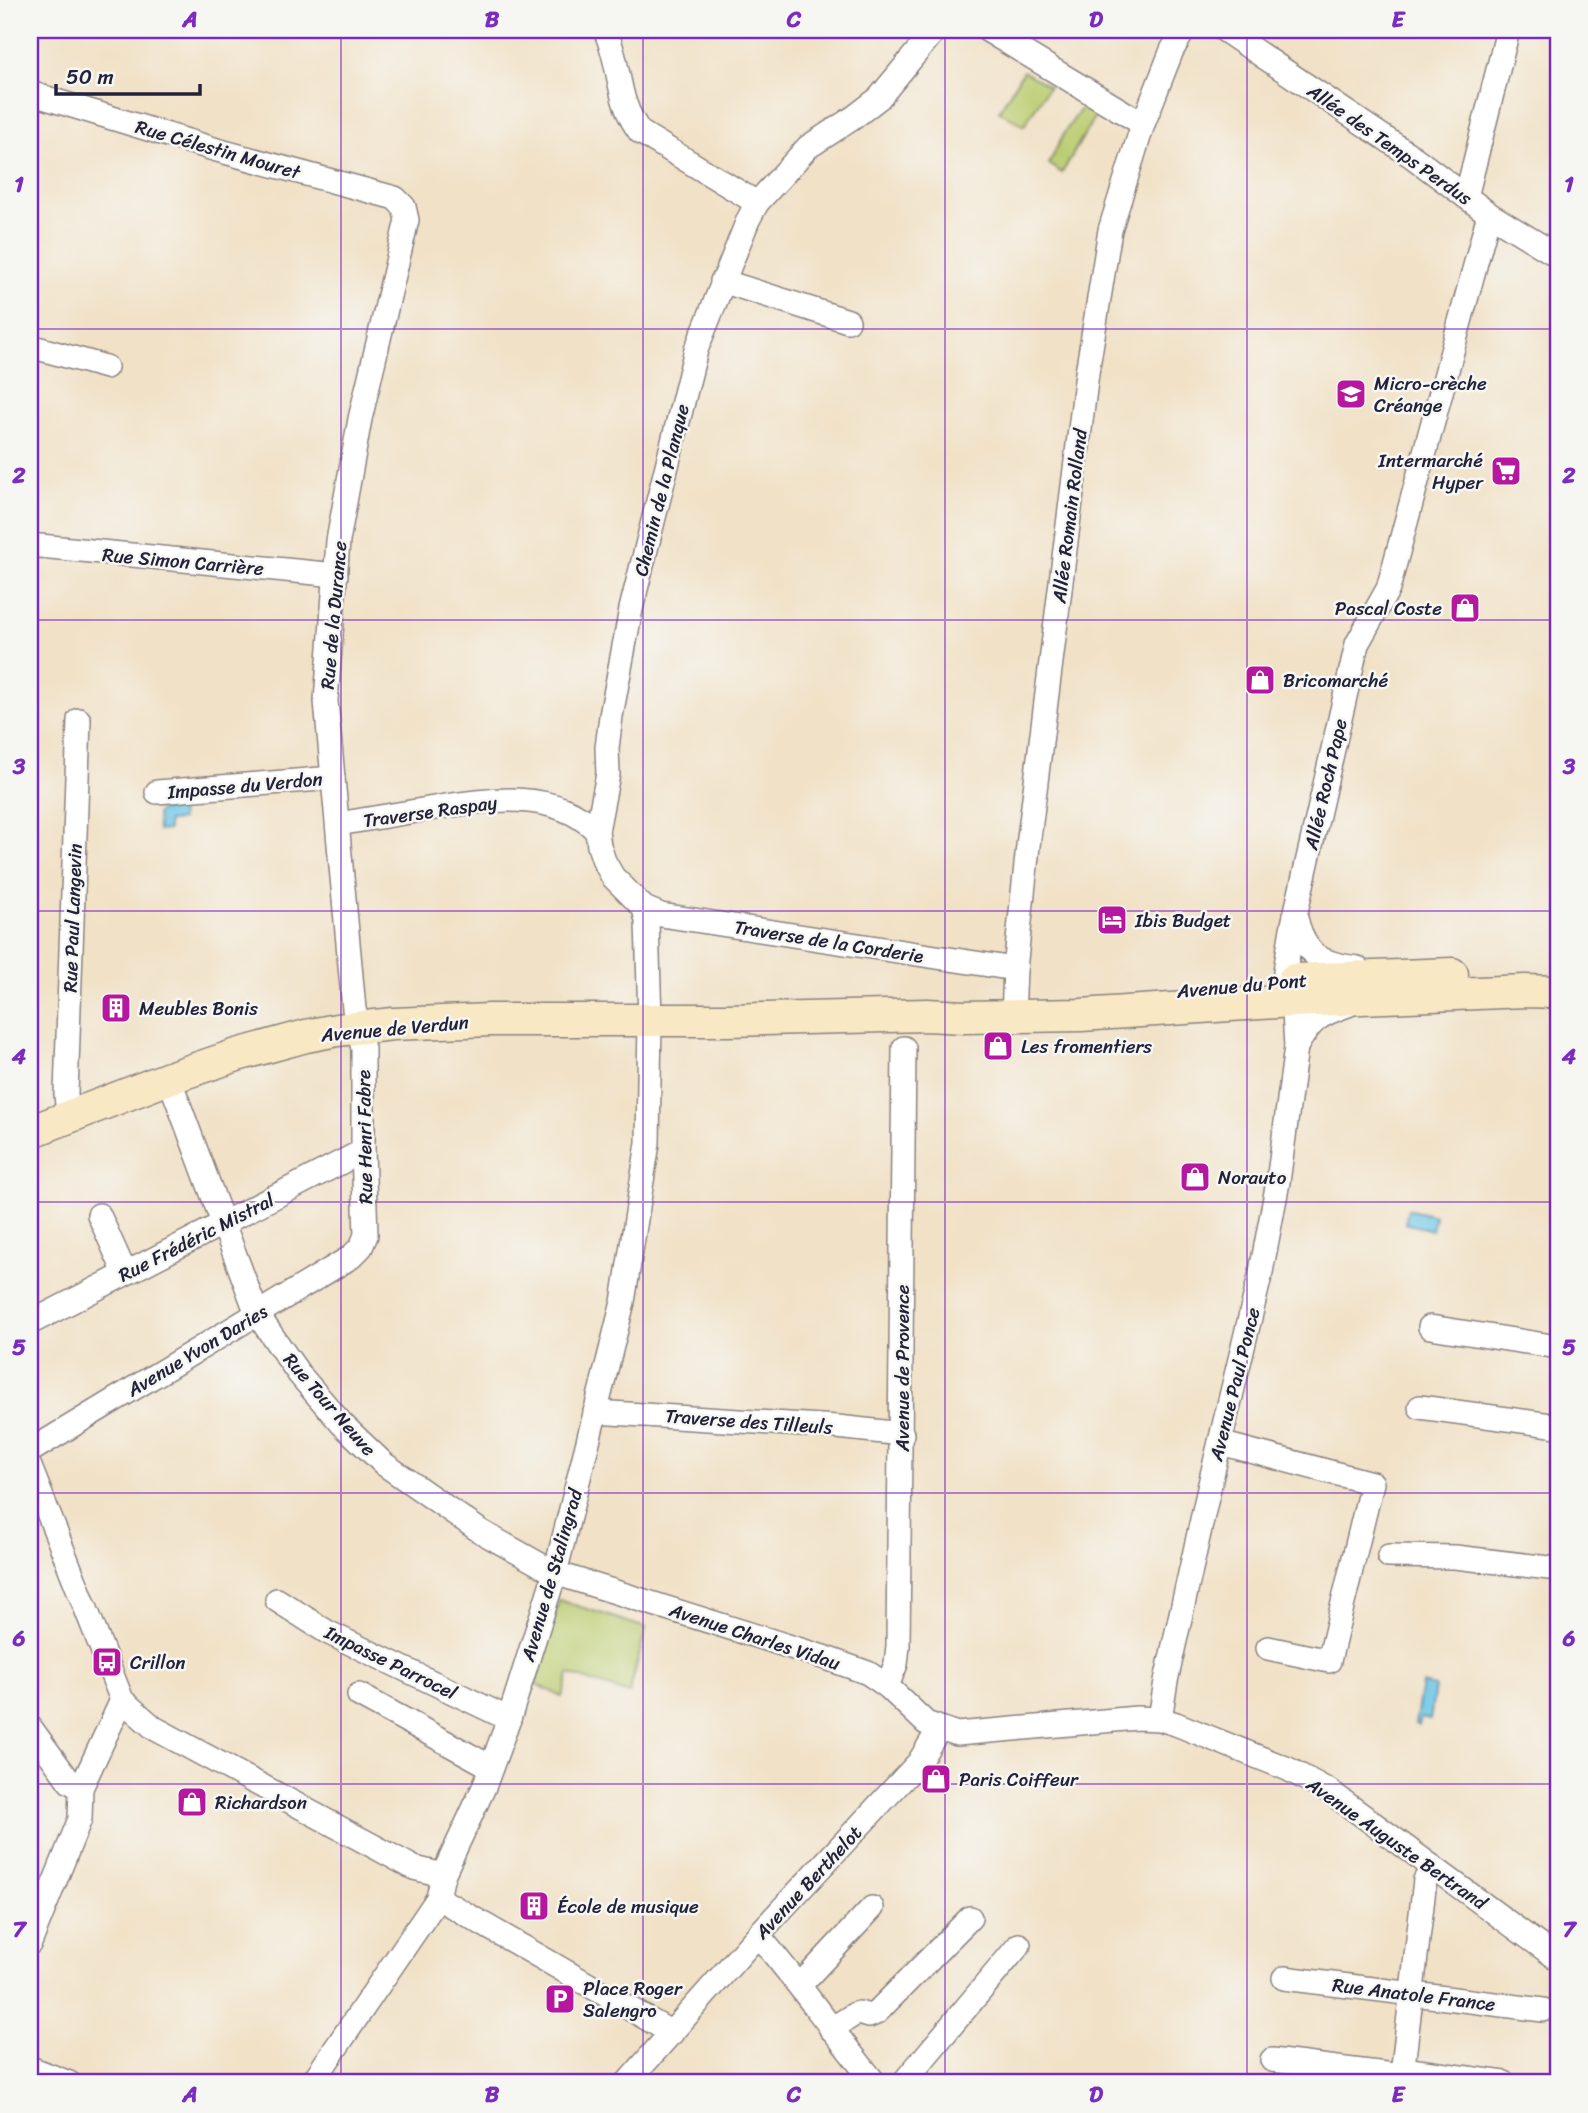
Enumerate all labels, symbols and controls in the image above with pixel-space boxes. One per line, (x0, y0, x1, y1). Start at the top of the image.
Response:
text: A (181, 0, 198, 40)
text: B (485, 0, 500, 40)
text: C (786, 0, 802, 40)
text: D (1089, 0, 1104, 40)
text: E (1392, 0, 1407, 40)
scale bar (56, 52, 200, 96)
text: 50 m (66, 58, 114, 96)
street label: Allée des Temps Perdus (1299, 74, 1479, 214)
street label: Rue Célestin Mouret (132, 110, 305, 189)
text: 1 (14, 164, 24, 205)
text: 1 (1564, 164, 1574, 205)
place label: Micro-crèche Créange (1374, 367, 1487, 422)
school or university icon: Micro-crèche Créange (1334, 377, 1368, 411)
street label: Chemin de la Planque (624, 400, 699, 580)
street label: Allée Romain Rolland (1042, 426, 1097, 606)
place label: Intermarché Hyper (1377, 444, 1484, 499)
supermarket icon: Intermarché Hyper (1489, 454, 1523, 488)
text: 2 (11, 455, 26, 496)
text: 2 (1561, 455, 1576, 496)
street label: Rue Simon Carrière (101, 538, 265, 585)
street label: Rue de la Durance (311, 539, 356, 691)
shop icon: Pascal Coste (1448, 591, 1482, 625)
place label: Pascal Coste (1335, 592, 1442, 625)
shop icon: Bricomarché (1243, 663, 1277, 697)
place label: Bricomarché (1283, 664, 1389, 697)
street label: Allée Roch Pape (1294, 715, 1357, 854)
text: 3 (12, 746, 26, 787)
text: 3 (1562, 746, 1576, 787)
street label: Impasse du Verdon (165, 762, 324, 809)
street label: Traverse Raspay (361, 786, 499, 837)
street label: Rue Paul Langevin (53, 843, 92, 993)
hotel icon: Ibis Budget (1095, 903, 1129, 937)
place label: Ibis Budget (1134, 904, 1231, 937)
street label: Traverse de la Corderie (732, 910, 926, 973)
street label: Avenue du Pont (1175, 963, 1308, 1008)
building icon: Meubles Bonis (99, 991, 133, 1025)
place label: Meubles Bonis (139, 992, 258, 1025)
street label: Avenue de Verdun (319, 1006, 470, 1051)
shop icon: Les fromentiers (981, 1029, 1015, 1063)
place label: Les fromentiers (1021, 1030, 1152, 1063)
text: 4 (11, 1036, 27, 1077)
text: 4 (1561, 1036, 1577, 1077)
street label: Rue Henri Fabre (347, 1070, 382, 1204)
shop icon: Norauto (1178, 1160, 1212, 1194)
place label: Norauto (1218, 1161, 1287, 1194)
street label: Rue Frédéric Mistral (112, 1184, 281, 1291)
street label: Avenue de Provence (886, 1284, 919, 1452)
street label: Avenue Yvon Daries (120, 1295, 274, 1406)
street label: Avenue Paul Ponce (1199, 1304, 1270, 1465)
text: 5 (12, 1327, 26, 1368)
text: 5 (1562, 1327, 1576, 1368)
street label: Rue Tour Neuve (275, 1345, 385, 1464)
street label: Traverse des Tilleuls (664, 1399, 834, 1444)
street label: Avenue de Stalingrad (511, 1483, 592, 1666)
street label: Avenue Charles Vidau (664, 1593, 844, 1680)
street label: Impasse Parrocel (318, 1616, 463, 1709)
text: 6 (11, 1618, 26, 1659)
text: 6 (1561, 1618, 1576, 1659)
bus stop icon: Crillon (90, 1645, 124, 1679)
place label: Crillon (130, 1646, 186, 1679)
shop icon: Paris Coiffeur (919, 1762, 953, 1796)
place label: Paris Coiffeur (959, 1763, 1079, 1796)
street label: Avenue Auguste Bertrand (1299, 1768, 1496, 1920)
shop icon: Richardson (175, 1785, 209, 1819)
place label: Richardson (215, 1786, 307, 1819)
street label: Avenue Berthelot (746, 1818, 870, 1948)
building icon: École de musique (517, 1889, 551, 1923)
place label: École de musique (557, 1890, 699, 1923)
text: 7 (12, 1909, 27, 1950)
text: 7 (1562, 1909, 1577, 1950)
street label: Rue Anatole France (1331, 1968, 1498, 2021)
place label: Place Roger Salengro (583, 1972, 683, 2027)
parking icon: Place Roger Salengro (543, 1982, 577, 2016)
text: A (181, 2074, 198, 2113)
text: B (485, 2074, 500, 2113)
text: C (786, 2074, 802, 2113)
text: D (1089, 2074, 1104, 2113)
text: E (1392, 2074, 1407, 2113)

